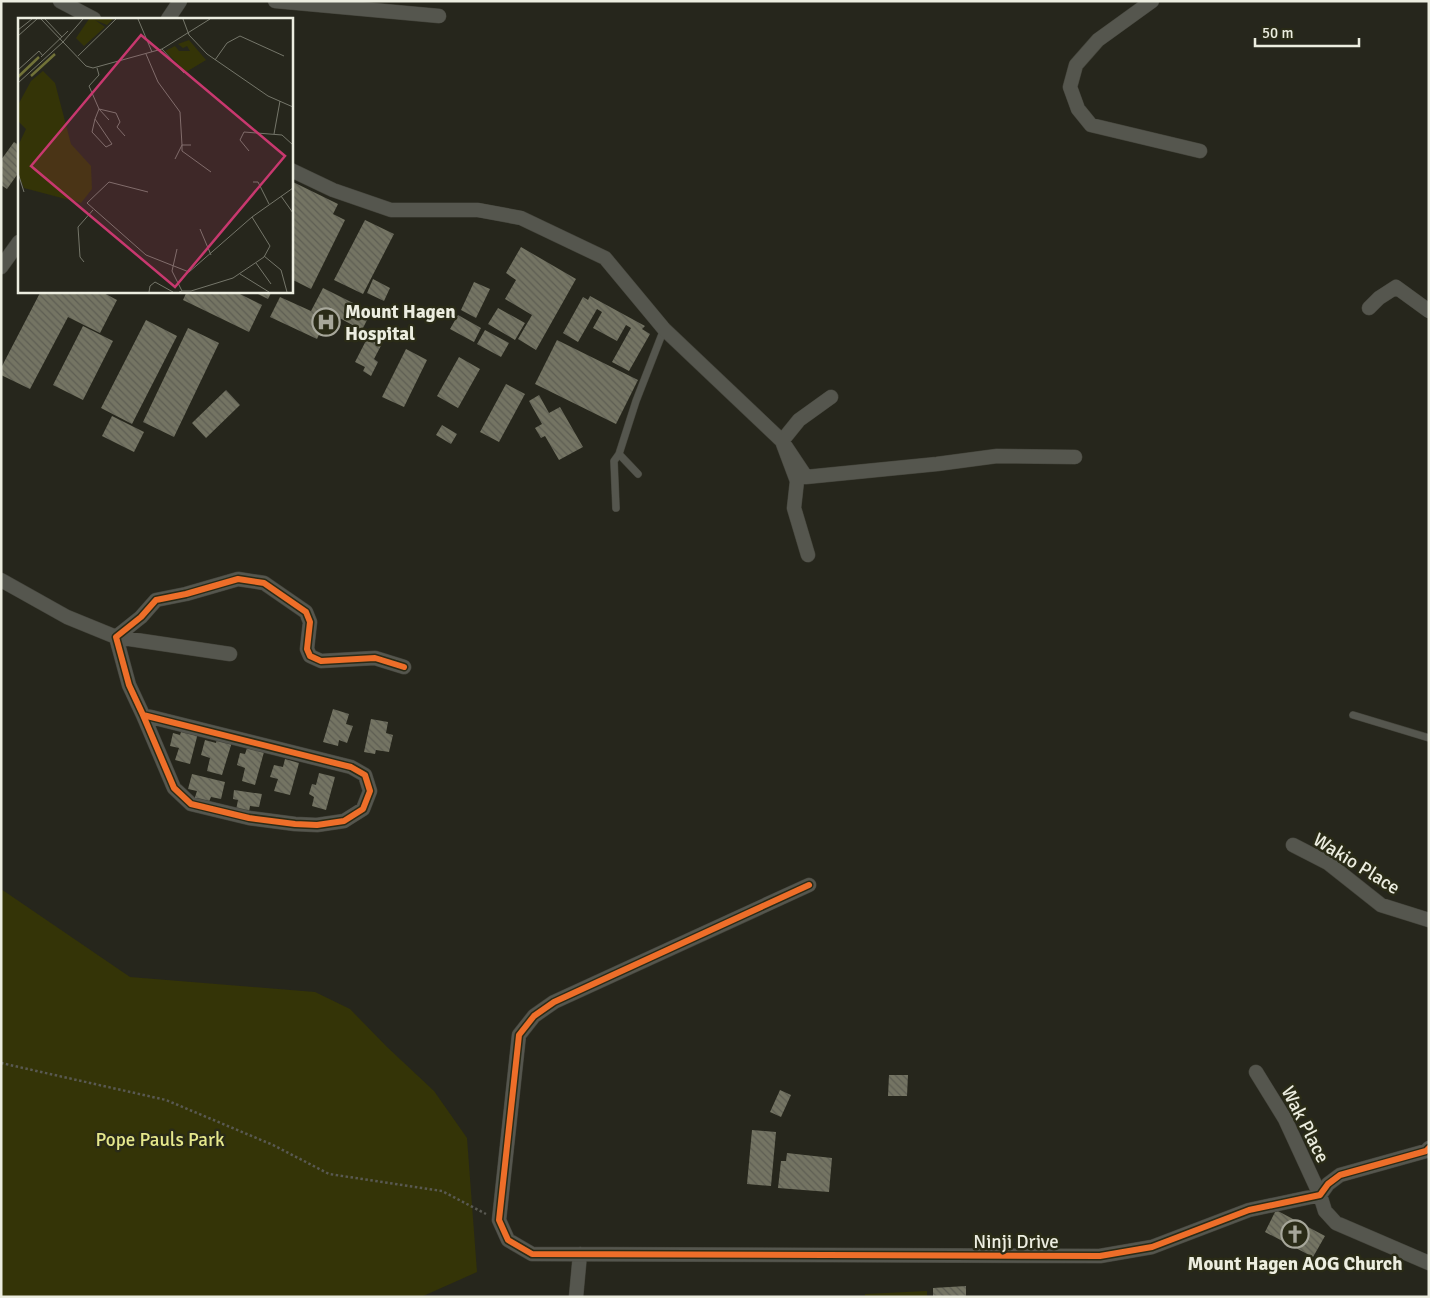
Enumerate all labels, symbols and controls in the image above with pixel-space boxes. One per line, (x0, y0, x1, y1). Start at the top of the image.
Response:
scale bar (1255, 15, 1359, 47)
inset map (18, 18, 292, 292)
text: 50 m (1262, 24, 1293, 42)
place label: Mount Hagen Hospital (345, 300, 456, 346)
hospital icon: Mount Hagen Hospital (311, 307, 341, 337)
street label: Wakio Place (1309, 828, 1404, 900)
street label: Wak Place (1276, 1082, 1335, 1167)
park label: Pope Pauls Park (96, 1128, 225, 1152)
church icon: Mount Hagen AOG Church (1280, 1219, 1310, 1249)
street label: Ninji Drive (973, 1230, 1059, 1254)
place label: Mount Hagen AOG Church (1188, 1252, 1402, 1276)

